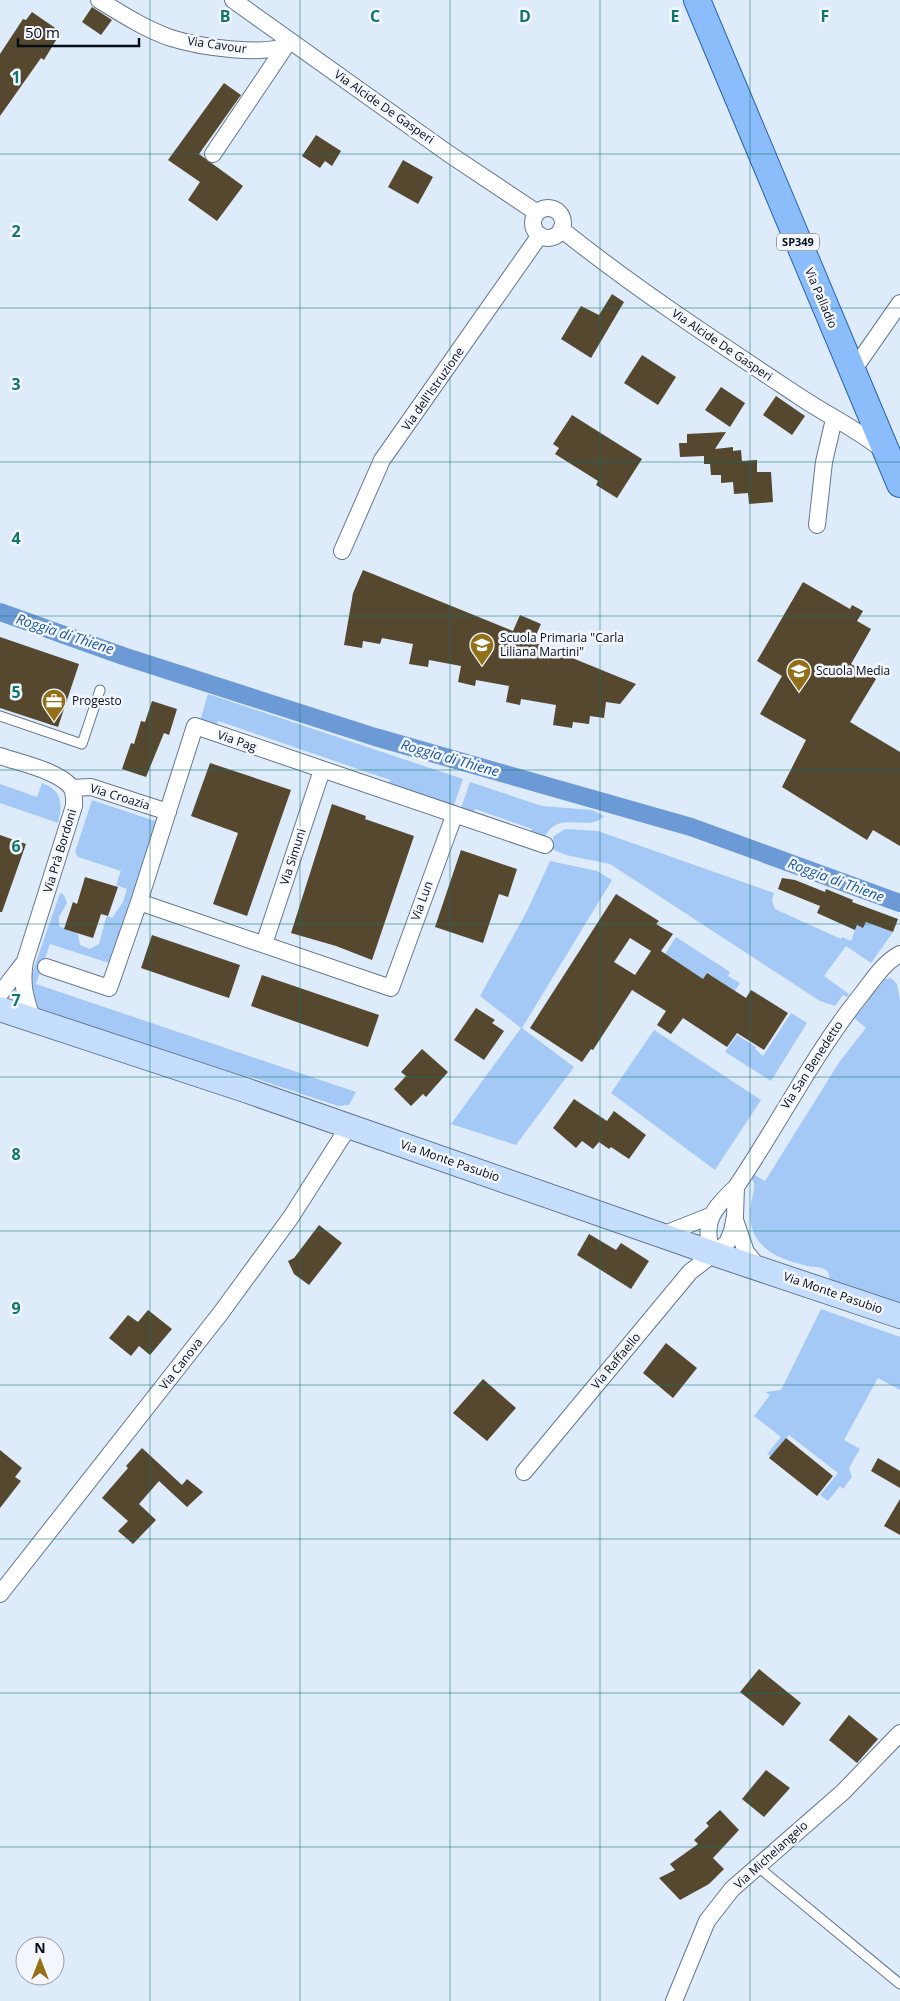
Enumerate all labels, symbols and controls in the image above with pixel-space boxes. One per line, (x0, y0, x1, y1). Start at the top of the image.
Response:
text: B (220, 5, 230, 27)
text: C (370, 5, 380, 27)
text: D (519, 5, 531, 27)
text: E (671, 5, 680, 27)
text: F (821, 5, 829, 27)
scale bar (18, 15, 139, 47)
text: 50 m (25, 22, 60, 42)
street label: Via Cavour (186, 32, 248, 57)
text: 1 (11, 66, 21, 88)
street label: Via Alcide De Gasperi (331, 66, 438, 147)
text: 2 (11, 220, 21, 242)
road number: SP349 (777, 233, 819, 250)
street label: Via Palladio (801, 265, 842, 331)
street label: Via Alcide De Gasperi (669, 304, 776, 385)
street label: Via dell'Istruzione (397, 343, 468, 434)
text: 3 (11, 373, 21, 395)
text: 4 (11, 527, 21, 549)
water label: Roggia di Thiene (14, 609, 116, 658)
place label: Scuola Primaria "Carla Liliana Martini" (500, 629, 624, 660)
school or university icon: Scuola Primaria "Carla Liliana Martini" (469, 632, 495, 666)
school or university icon: Scuola Media (786, 658, 812, 692)
place label: Scuola Media (816, 662, 890, 679)
text: 5 (11, 681, 21, 703)
office icon: Progesto (41, 688, 67, 722)
place label: Progesto (72, 692, 122, 709)
street label: Via Pag (215, 726, 259, 755)
water label: Roggia di Thiene (399, 734, 501, 781)
street label: Via Croazia (88, 779, 152, 814)
street label: Via Prà Bordoni (39, 807, 80, 895)
street label: Via Simuni (275, 826, 310, 887)
text: 6 (11, 835, 21, 857)
water label: Roggia di Thiene (785, 853, 887, 906)
street label: Via Lun (407, 879, 437, 923)
text: 7 (11, 989, 21, 1011)
street label: Via San Benedetto (777, 1017, 847, 1112)
street label: Via Monte Pasubio (398, 1136, 502, 1185)
text: 8 (11, 1143, 21, 1165)
street label: Via Monte Pasubio (781, 1268, 885, 1317)
text: 9 (11, 1297, 21, 1319)
street label: Via Raffaello (587, 1329, 644, 1392)
street label: Via Canova (155, 1334, 206, 1393)
street label: Via Michelangelo (730, 1817, 811, 1892)
north arrow (15, 1936, 65, 1986)
text: N (34, 1938, 46, 1957)

